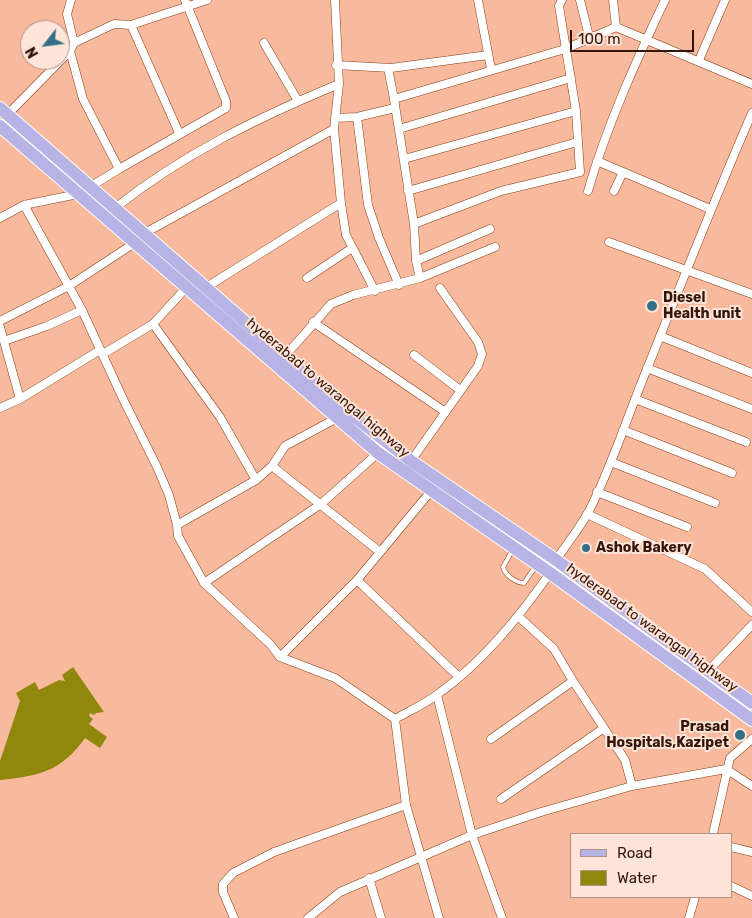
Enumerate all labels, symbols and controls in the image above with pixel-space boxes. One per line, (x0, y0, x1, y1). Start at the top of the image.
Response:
north arrow (20, 20, 70, 70)
scale bar (572, 20, 696, 52)
text: 100 m (578, 30, 620, 48)
text: N (23, 44, 42, 61)
place label: Diesel Health unit (663, 290, 741, 322)
marker: Diesel Health unit (645, 299, 659, 313)
street label: hyderabad to warangal highway (243, 315, 413, 461)
place label: Ashok Bakery (596, 540, 692, 556)
marker: Ashok Bakery (580, 542, 592, 554)
street label: hyderabad to warangal highway (563, 560, 741, 696)
place label: Prasad Hospitals,Kazipet (606, 719, 729, 752)
marker: Prasad Hospitals,Kazipet (733, 728, 747, 742)
legend (570, 833, 732, 898)
text: Road (617, 844, 653, 862)
text: Water (617, 869, 657, 887)

